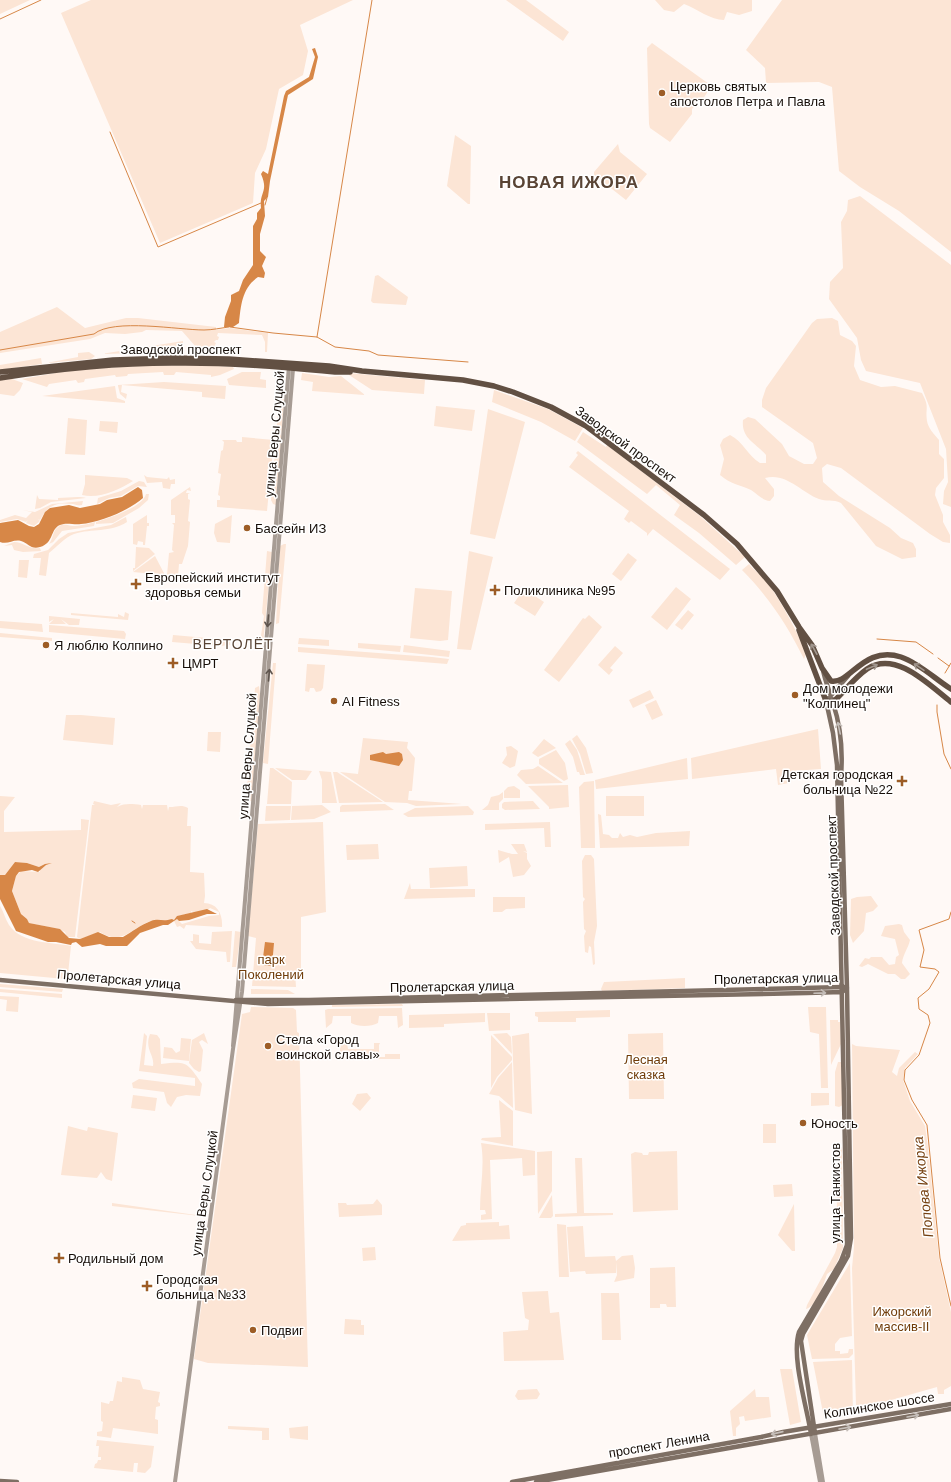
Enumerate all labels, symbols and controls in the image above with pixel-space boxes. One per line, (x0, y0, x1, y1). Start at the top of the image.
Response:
place label: Церковь святых апостолов Петра и Павла (670, 79, 826, 109)
marker: Церковь святых апостолов Петра и Павла (657, 88, 667, 98)
district label: НОВАЯ ИЖОРА (499, 173, 639, 192)
street label: Заводской проспект (121, 342, 241, 357)
street label: улица Веры Слуцкой (262, 370, 287, 498)
street label: Заводской проспект (572, 403, 679, 486)
place label: Бассейн ИЗ (255, 521, 326, 536)
marker: Бассейн ИЗ (242, 523, 252, 533)
place label: Европейский институт здоровья семьи (145, 570, 280, 600)
marker: Европейский институт здоровья семьи (130, 578, 142, 590)
place label: Поликлиника №95 (504, 583, 615, 598)
marker: Поликлиника №95 (489, 584, 501, 596)
one-way arrow (264, 614, 271, 627)
district label: ВЕРТОЛЁТ (192, 636, 274, 652)
place label: Я люблю Колпино (54, 638, 163, 653)
marker: Я люблю Колпино (41, 640, 51, 650)
one-way arrow (809, 643, 817, 655)
place label: ЦМРТ (182, 656, 219, 671)
marker: ЦМРТ (167, 657, 179, 669)
one-way arrow (866, 663, 878, 671)
one-way arrow (913, 663, 924, 671)
one-way arrow (265, 669, 272, 682)
place label: Дом молодежи "Колпинец" (803, 681, 893, 711)
marker: Дом молодежи "Колпинец" (790, 690, 800, 700)
street label: улица Веры Слуцкой (236, 692, 259, 820)
place label: AI Fitness (342, 694, 400, 709)
marker: AI Fitness (329, 696, 339, 706)
one-way arrow (835, 722, 843, 735)
place label: Детская городская больница №22 (781, 767, 893, 797)
marker: Детская городская больница №22 (896, 775, 908, 787)
street label: Заводской проспект (824, 814, 843, 936)
park label: парк Поколений (238, 952, 304, 982)
street label: Пролетарская улица (56, 967, 182, 992)
street label: Пролетарская улица (714, 970, 839, 987)
street label: Пролетарская улица (390, 978, 515, 995)
one-way arrow (813, 989, 826, 996)
place label: Стела «Город воинской славы» (276, 1032, 380, 1062)
marker: Стела «Город воинской славы» (263, 1041, 273, 1051)
park label: Лесная сказка (624, 1052, 668, 1082)
place label: Юность (811, 1116, 858, 1131)
marker: Юность (798, 1118, 808, 1128)
street label: улица Веры Слуцкой (188, 1129, 221, 1257)
water label: Попова Ижорка (910, 1135, 936, 1238)
street label: улица Танкистов (828, 1143, 843, 1243)
place label: Родильный дом (68, 1251, 163, 1266)
marker: Родильный дом (53, 1252, 65, 1264)
place label: Городская больница №33 (156, 1272, 246, 1302)
marker: Городская больница №33 (141, 1280, 153, 1292)
park label: Ижорский массив-II (872, 1304, 932, 1334)
place label: Подвиг (261, 1323, 304, 1338)
marker: Подвиг (248, 1325, 258, 1335)
street label: Колпинское шоссе (823, 1389, 936, 1422)
one-way arrow (906, 1412, 919, 1420)
one-way arrow (838, 1424, 851, 1432)
street label: проспект Ленина (607, 1428, 712, 1461)
one-way arrow (771, 1430, 784, 1437)

